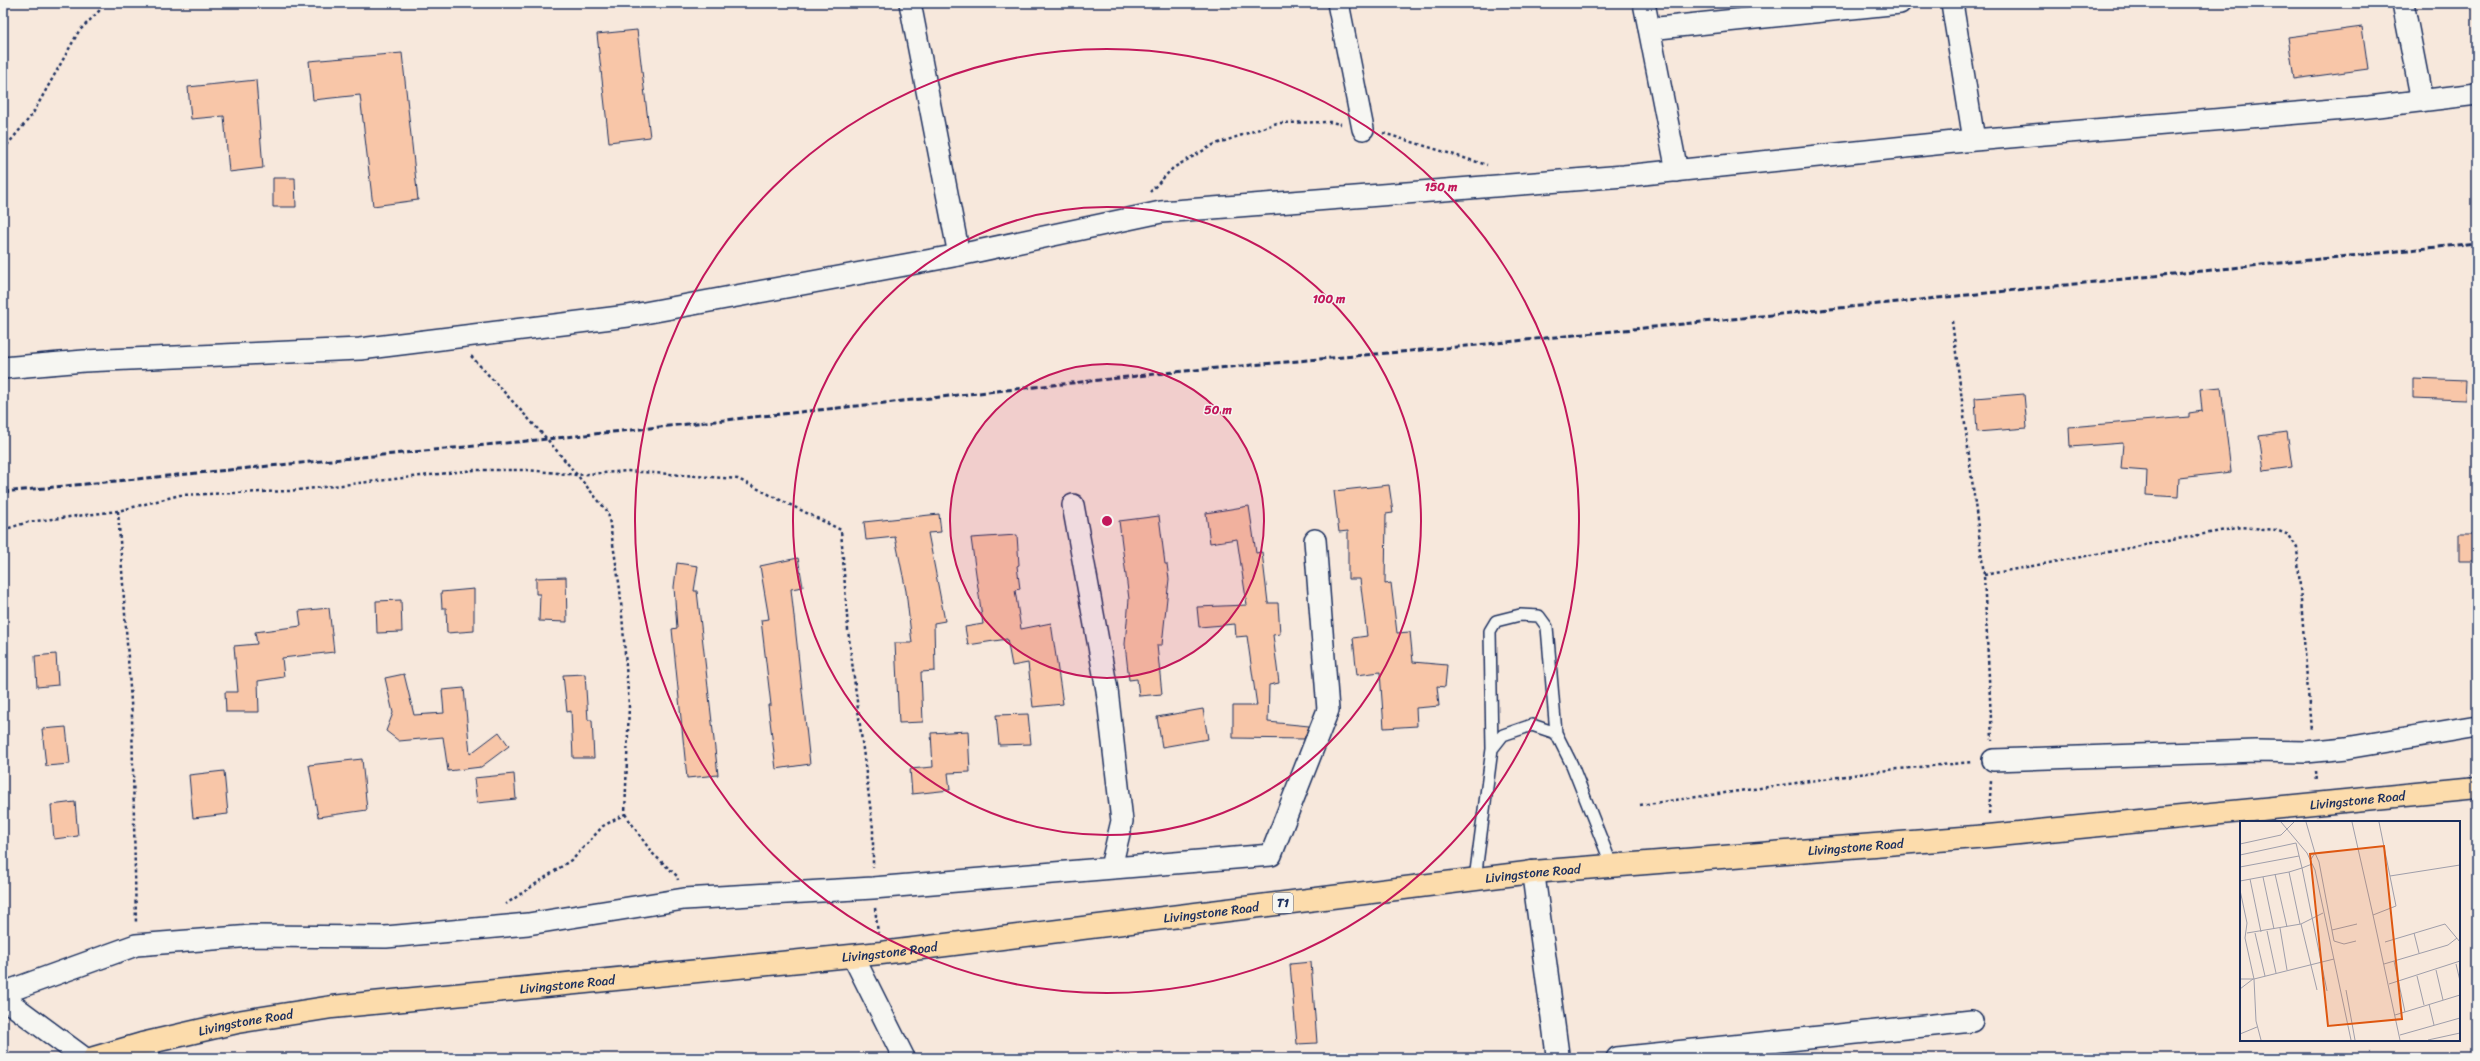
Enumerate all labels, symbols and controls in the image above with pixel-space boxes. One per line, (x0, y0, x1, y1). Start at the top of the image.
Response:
text: 150 m (1425, 176, 1458, 198)
text: 100 m (1313, 288, 1346, 310)
text: 50 m (1204, 399, 1232, 421)
centre of rings (1100, 514, 1114, 528)
street label: Livingstone Road (2309, 784, 2408, 816)
inset map (2240, 821, 2460, 1041)
street label: Livingstone Road (1807, 832, 1906, 862)
street label: Livingstone Road (1484, 857, 1583, 890)
road number: T1 (1273, 893, 1293, 913)
street label: Livingstone Road (1162, 895, 1261, 930)
street label: Livingstone Road (841, 935, 940, 969)
street label: Livingstone Road (518, 968, 617, 1001)
street label: Livingstone Road (196, 1002, 296, 1043)

